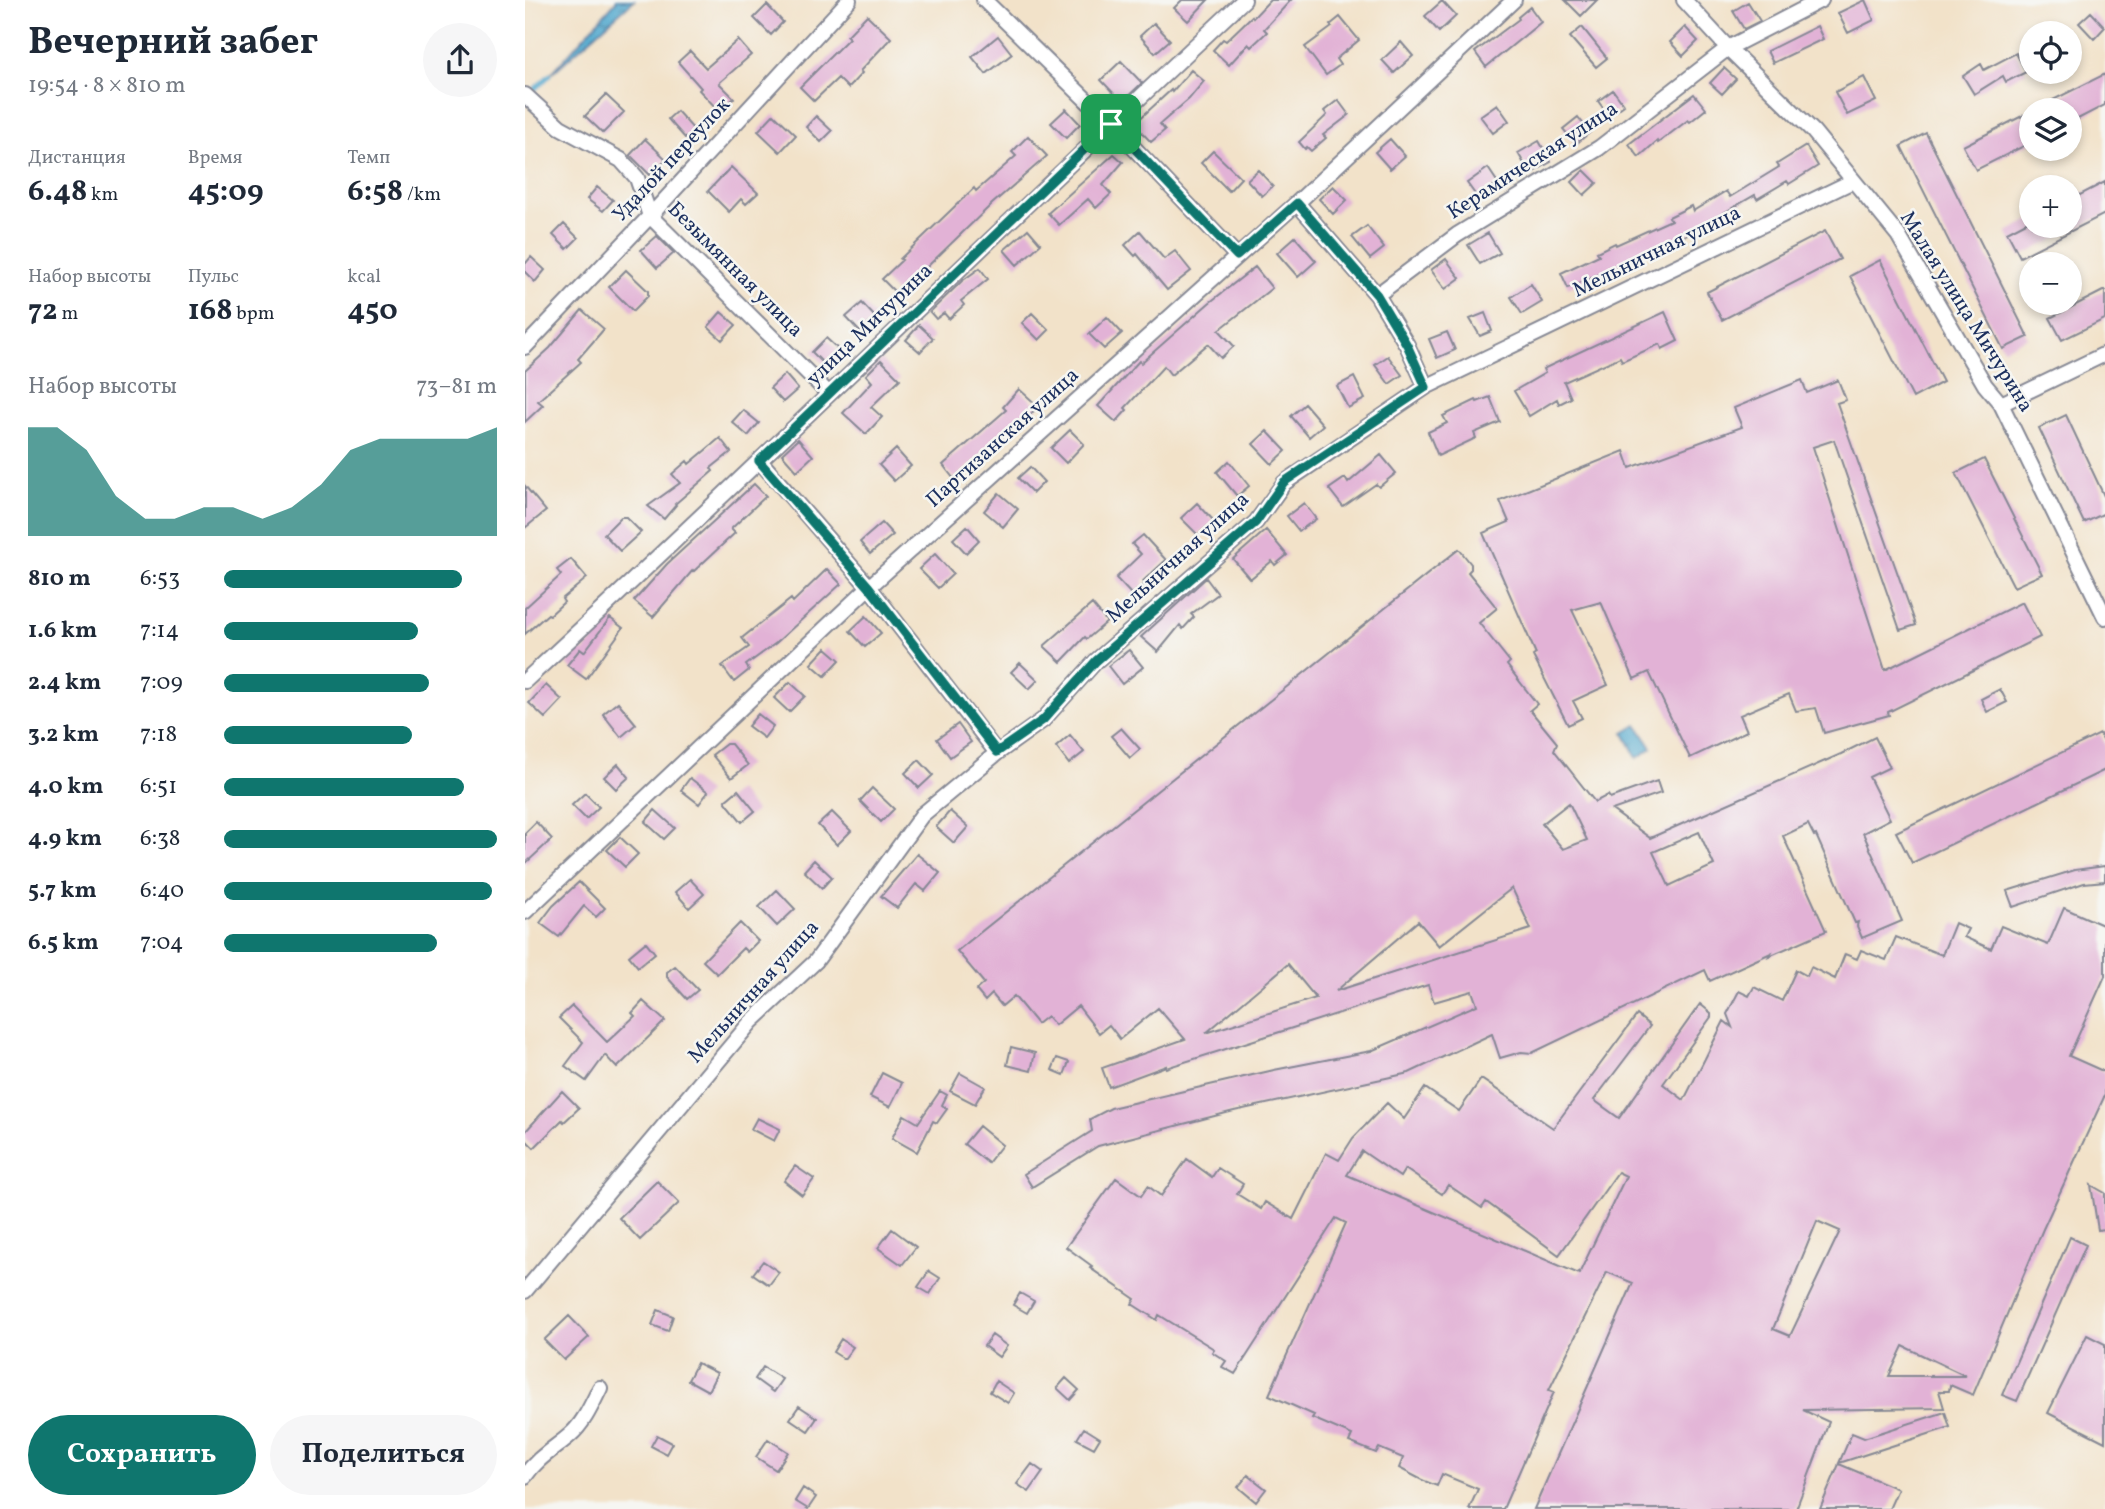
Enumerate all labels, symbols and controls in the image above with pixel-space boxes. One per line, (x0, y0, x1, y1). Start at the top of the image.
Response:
text: Вечерний забег (28, 17, 318, 70)
map controls (2019, 21, 2082, 315)
button: locate (2019, 21, 2082, 84)
button: share (423, 23, 497, 97)
text: 19:54 · 8 × 810 m (28, 70, 186, 102)
street label: Удалой переулок (606, 91, 738, 229)
pin (1081, 94, 1141, 154)
street label: Керамическая улица (1442, 95, 1624, 227)
button: layers (2019, 98, 2082, 161)
icon: arrive (1092, 105, 1130, 143)
text: Дистанция (28, 145, 126, 171)
text: Время (188, 145, 242, 171)
text: Темп (347, 145, 390, 171)
text: 6.48 (28, 171, 87, 213)
text: 45:09 (188, 171, 264, 213)
text: 6:58 (347, 171, 403, 213)
button: + (2019, 175, 2082, 238)
text: km (87, 182, 118, 208)
text: /km (403, 182, 441, 208)
street label: Безымянная улица (661, 196, 809, 344)
street label: Мельничная улица (1568, 199, 1746, 305)
street label: Малая улица Мичурина (1892, 206, 2040, 418)
button: − (2019, 252, 2082, 315)
street label: улица Мичурина (800, 257, 940, 393)
text: Набор высоты (28, 264, 151, 290)
text: Пульс (188, 264, 239, 290)
text: kcal (347, 264, 381, 290)
text: 72 (28, 290, 58, 332)
text: 168 (188, 290, 233, 332)
text: 450 (347, 290, 398, 332)
text: m (58, 301, 78, 327)
text: bpm (233, 301, 274, 327)
street label: Партизанская улица (920, 361, 1086, 515)
text: Набор высоты (28, 371, 177, 403)
text: 73–81 m (416, 371, 497, 403)
street label: Мельничная улица (1100, 486, 1256, 630)
text: 810 m (28, 563, 91, 595)
text: 6:53 (140, 563, 180, 595)
text: 1.6 km (28, 615, 97, 647)
text: 7:14 (140, 615, 179, 647)
text: 2.4 km (28, 667, 101, 699)
text: 7:09 (140, 667, 183, 699)
text: 3.2 km (28, 719, 99, 751)
text: 7:18 (140, 719, 177, 751)
text: 4.0 km (28, 771, 103, 803)
text: 6:51 (140, 771, 177, 803)
text: 4.9 km (28, 823, 102, 855)
text: 6:38 (140, 823, 181, 855)
text: 5.7 km (28, 875, 97, 907)
text: 6:40 (140, 875, 184, 907)
street label: Мельничная улица (682, 914, 826, 1070)
text: 6.5 km (28, 927, 99, 959)
text: 7:04 (140, 927, 184, 959)
button: Сохранить (28, 1415, 256, 1495)
button: Поделиться (270, 1415, 497, 1495)

